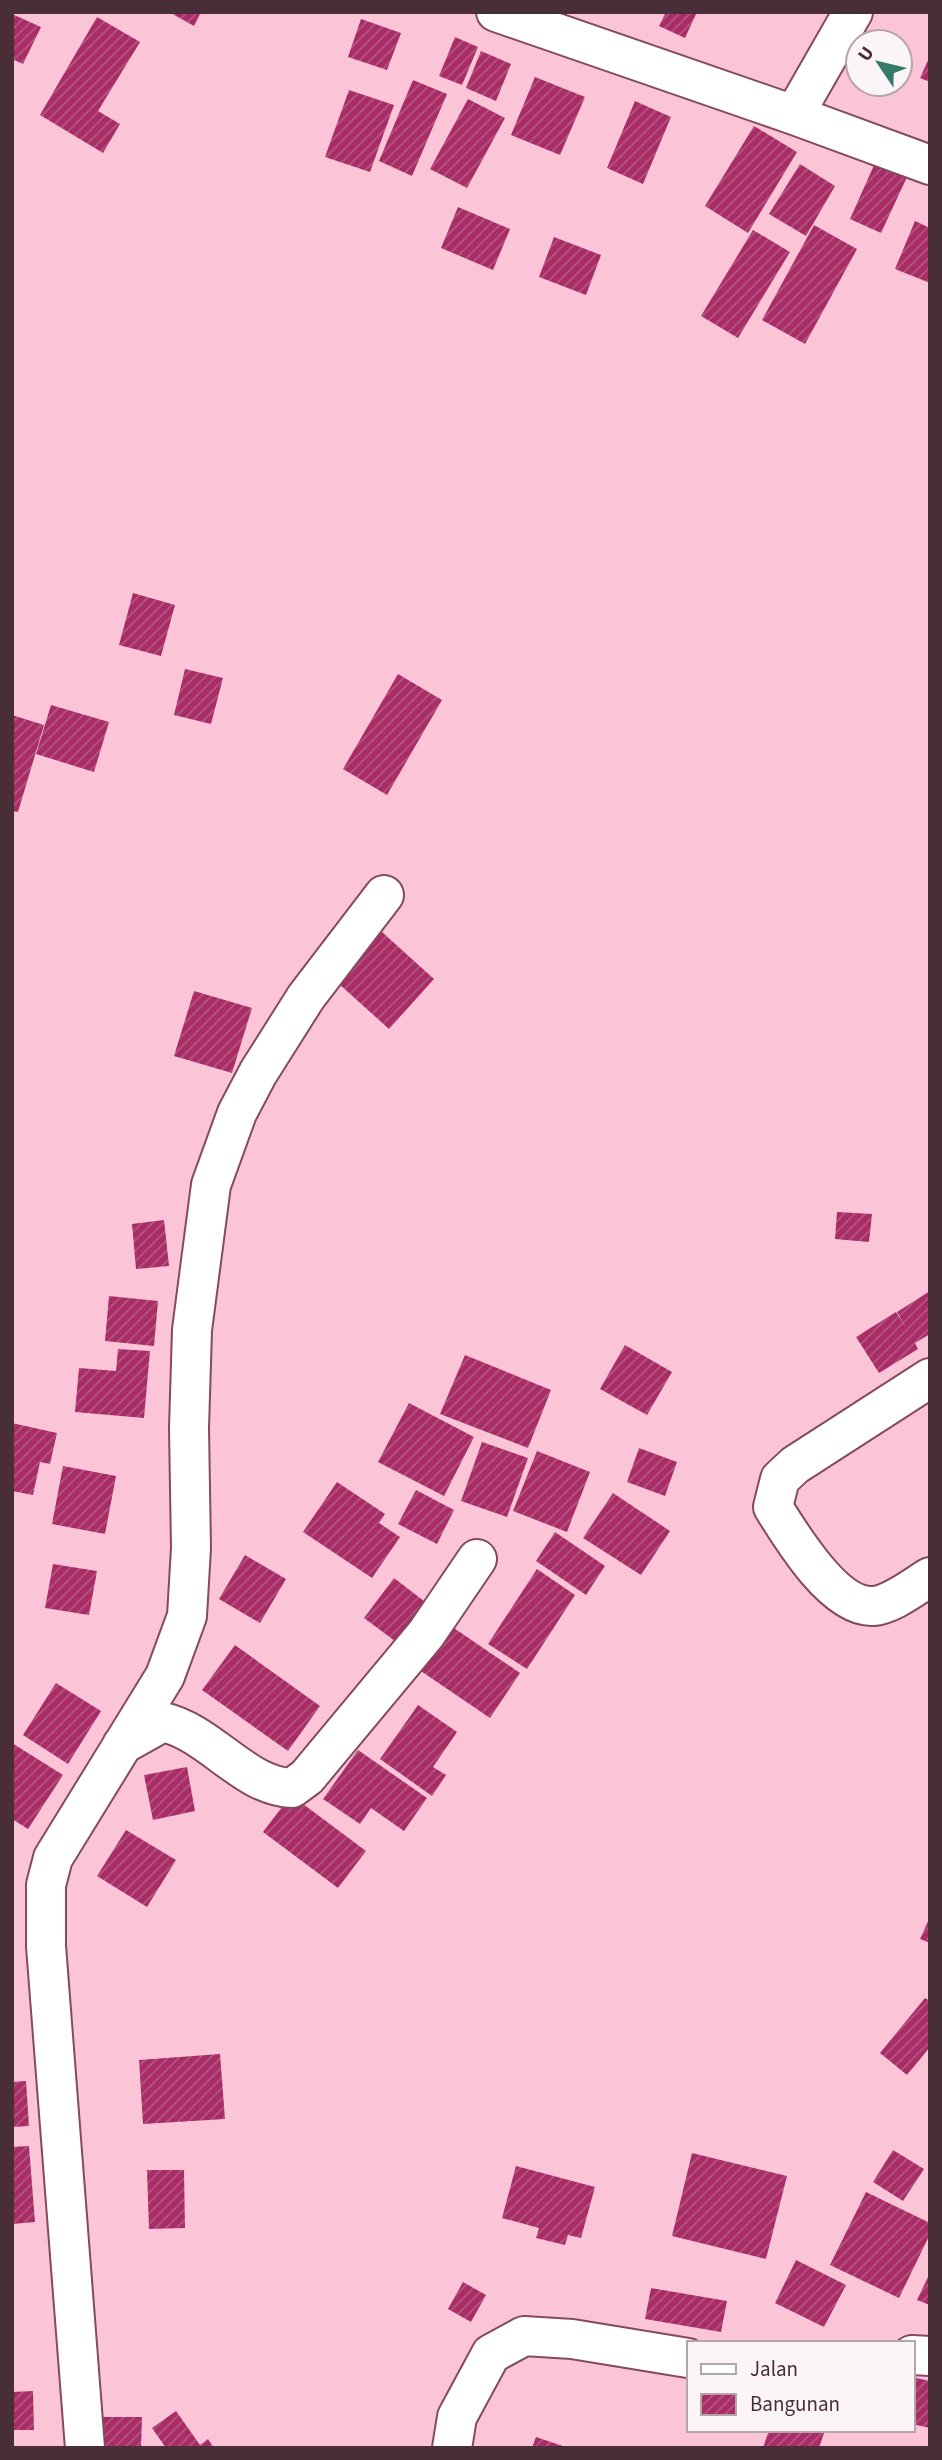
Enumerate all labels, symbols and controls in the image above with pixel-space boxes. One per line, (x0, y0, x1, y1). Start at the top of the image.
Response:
north arrow (844, 28, 914, 98)
text: U (852, 41, 881, 67)
legend (687, 2341, 914, 2432)
text: Jalan (750, 2354, 798, 2384)
text: Bangunan (750, 2389, 840, 2419)

